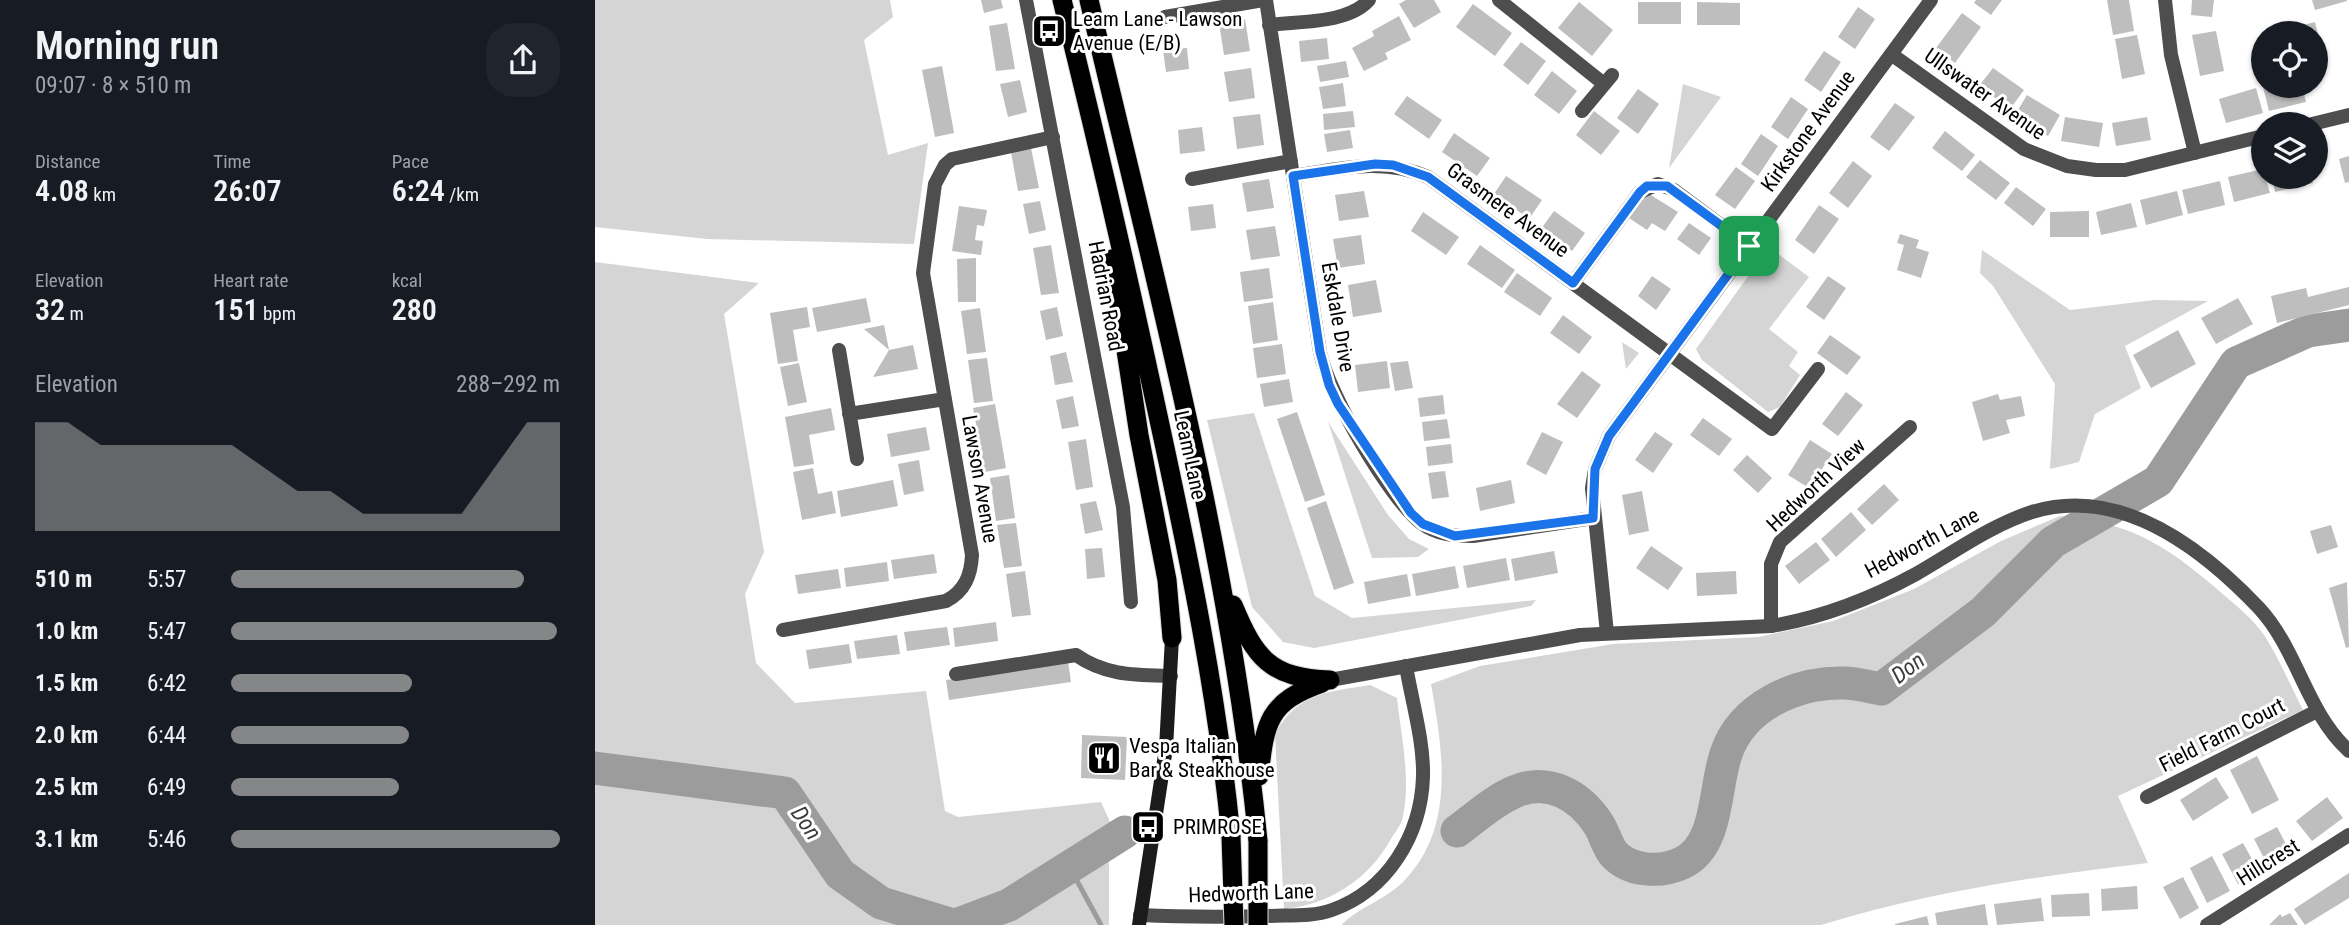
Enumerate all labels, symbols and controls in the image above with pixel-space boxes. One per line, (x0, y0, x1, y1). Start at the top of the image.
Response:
place label: Leam Lane - Lawson Avenue (E/B) (1073, 7, 1242, 55)
bus stop icon: Leam Lane - Lawson Avenue (E/B) (1030, 12, 1068, 50)
map controls (2251, 21, 2328, 189)
button: locate (2251, 21, 2328, 98)
button: share (486, 23, 560, 97)
text: Morning run (35, 24, 219, 68)
street label: Ullswater Avenue (1920, 43, 2050, 145)
street label: Kirkstone Avenue (1756, 66, 1860, 196)
text: 09:07 · 8 × 510 m (35, 72, 191, 99)
button: layers (2251, 112, 2328, 189)
text: Distance (35, 150, 100, 173)
text: Time (213, 150, 251, 173)
text: Pace (392, 150, 429, 173)
street label: Grasmere Avenue (1442, 158, 1574, 262)
text: 4.08 (35, 173, 89, 208)
text: 26:07 (213, 173, 282, 208)
text: 6:24 (392, 173, 445, 208)
text: km (89, 183, 116, 206)
text: /km (445, 183, 479, 206)
pin (1719, 216, 1779, 276)
icon: arrive (1730, 227, 1768, 265)
street label: Hadrian Road (1084, 239, 1128, 353)
street label: Eskdale Drive (1317, 260, 1359, 374)
text: Elevation (35, 269, 103, 292)
text: Heart rate (213, 269, 288, 292)
text: kcal (392, 269, 422, 292)
text: 32 (35, 292, 65, 327)
text: 151 (213, 292, 259, 327)
text: 280 (392, 292, 437, 327)
text: m (65, 302, 84, 325)
text: bpm (259, 302, 296, 325)
text: Elevation (35, 371, 118, 398)
text: 288–292 m (456, 371, 560, 398)
street label: Leam Lane (1169, 408, 1211, 502)
street label: Lawson Avenue (957, 413, 1003, 545)
street label: Hedworth View (1762, 433, 1870, 537)
street label: Hedworth Lane (1861, 503, 1983, 583)
text: 510 m (35, 566, 92, 593)
text: 5:57 (147, 566, 186, 593)
text: 1.0 km (35, 618, 98, 645)
text: 5:47 (147, 618, 186, 645)
water label: Don (1886, 647, 1930, 689)
text: 1.5 km (35, 670, 98, 697)
text: 6:42 (147, 670, 186, 697)
street label: Field Farm Court (2155, 693, 2289, 777)
text: 2.0 km (35, 722, 98, 749)
text: 6:44 (147, 722, 186, 749)
place label: Vespa Italian Bar & Steakhouse (1129, 734, 1275, 782)
restaurant icon: Vespa Italian Bar & Steakhouse (1085, 739, 1123, 777)
text: 2.5 km (35, 774, 98, 801)
text: 6:49 (147, 774, 186, 801)
water label: Don (785, 801, 827, 845)
bus stop icon: PRIMROSE (1129, 808, 1167, 846)
place label: PRIMROSE (1173, 815, 1262, 839)
text: 3.1 km (35, 826, 98, 853)
text: 5:46 (147, 826, 186, 853)
street label: Hillcrest (2232, 834, 2304, 890)
street label: Hedworth Lane (1188, 879, 1314, 907)

